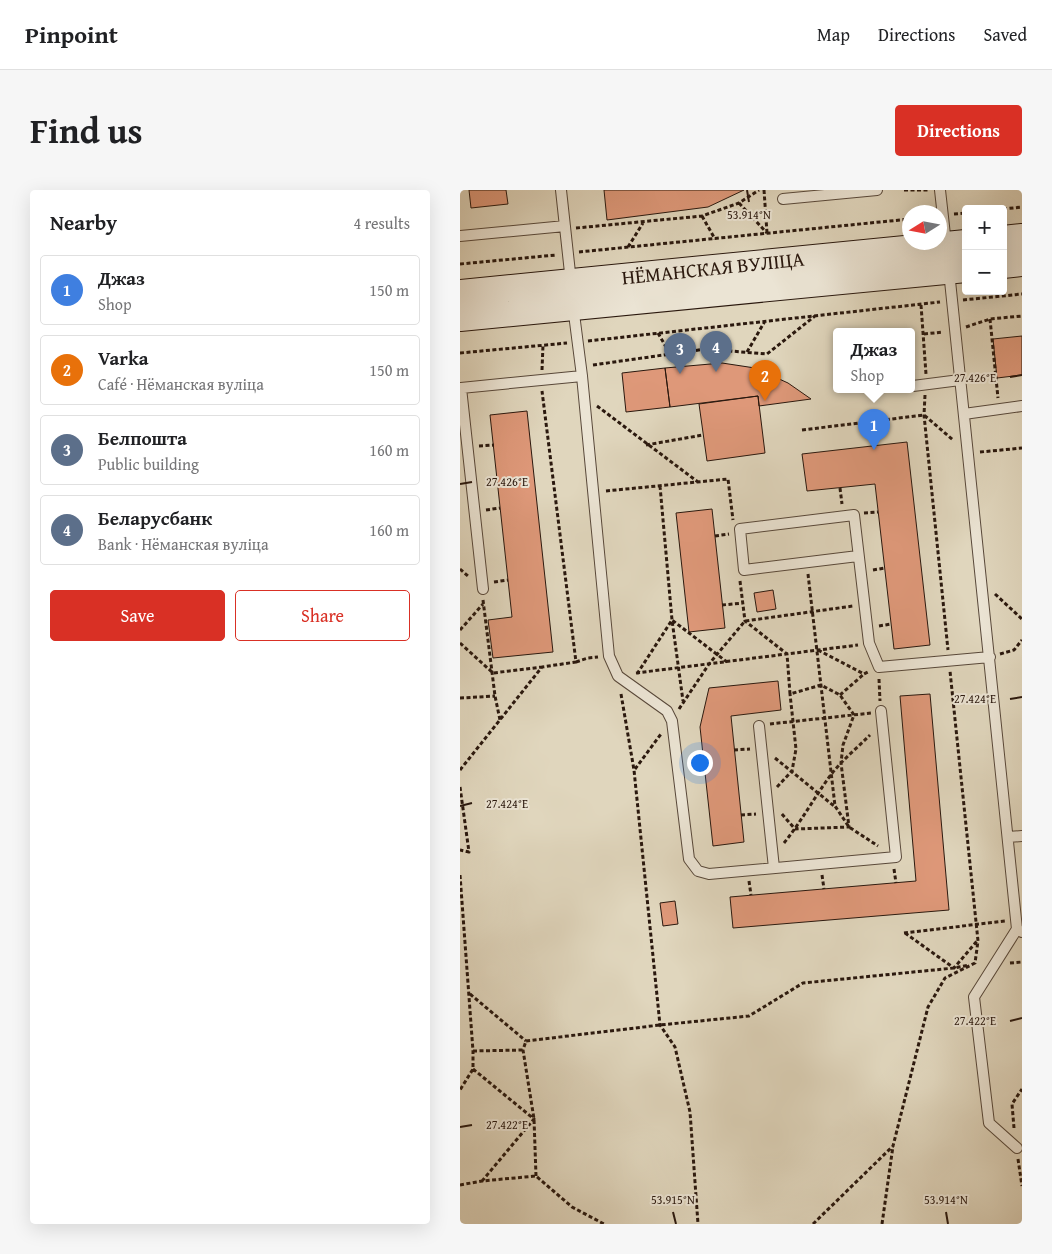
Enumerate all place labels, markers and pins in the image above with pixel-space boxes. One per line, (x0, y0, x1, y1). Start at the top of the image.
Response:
pin: 4 (700, 331, 732, 372)
pin: 3 (664, 333, 696, 374)
pin: 2 (749, 360, 781, 401)
pin: 1 (858, 409, 890, 450)

